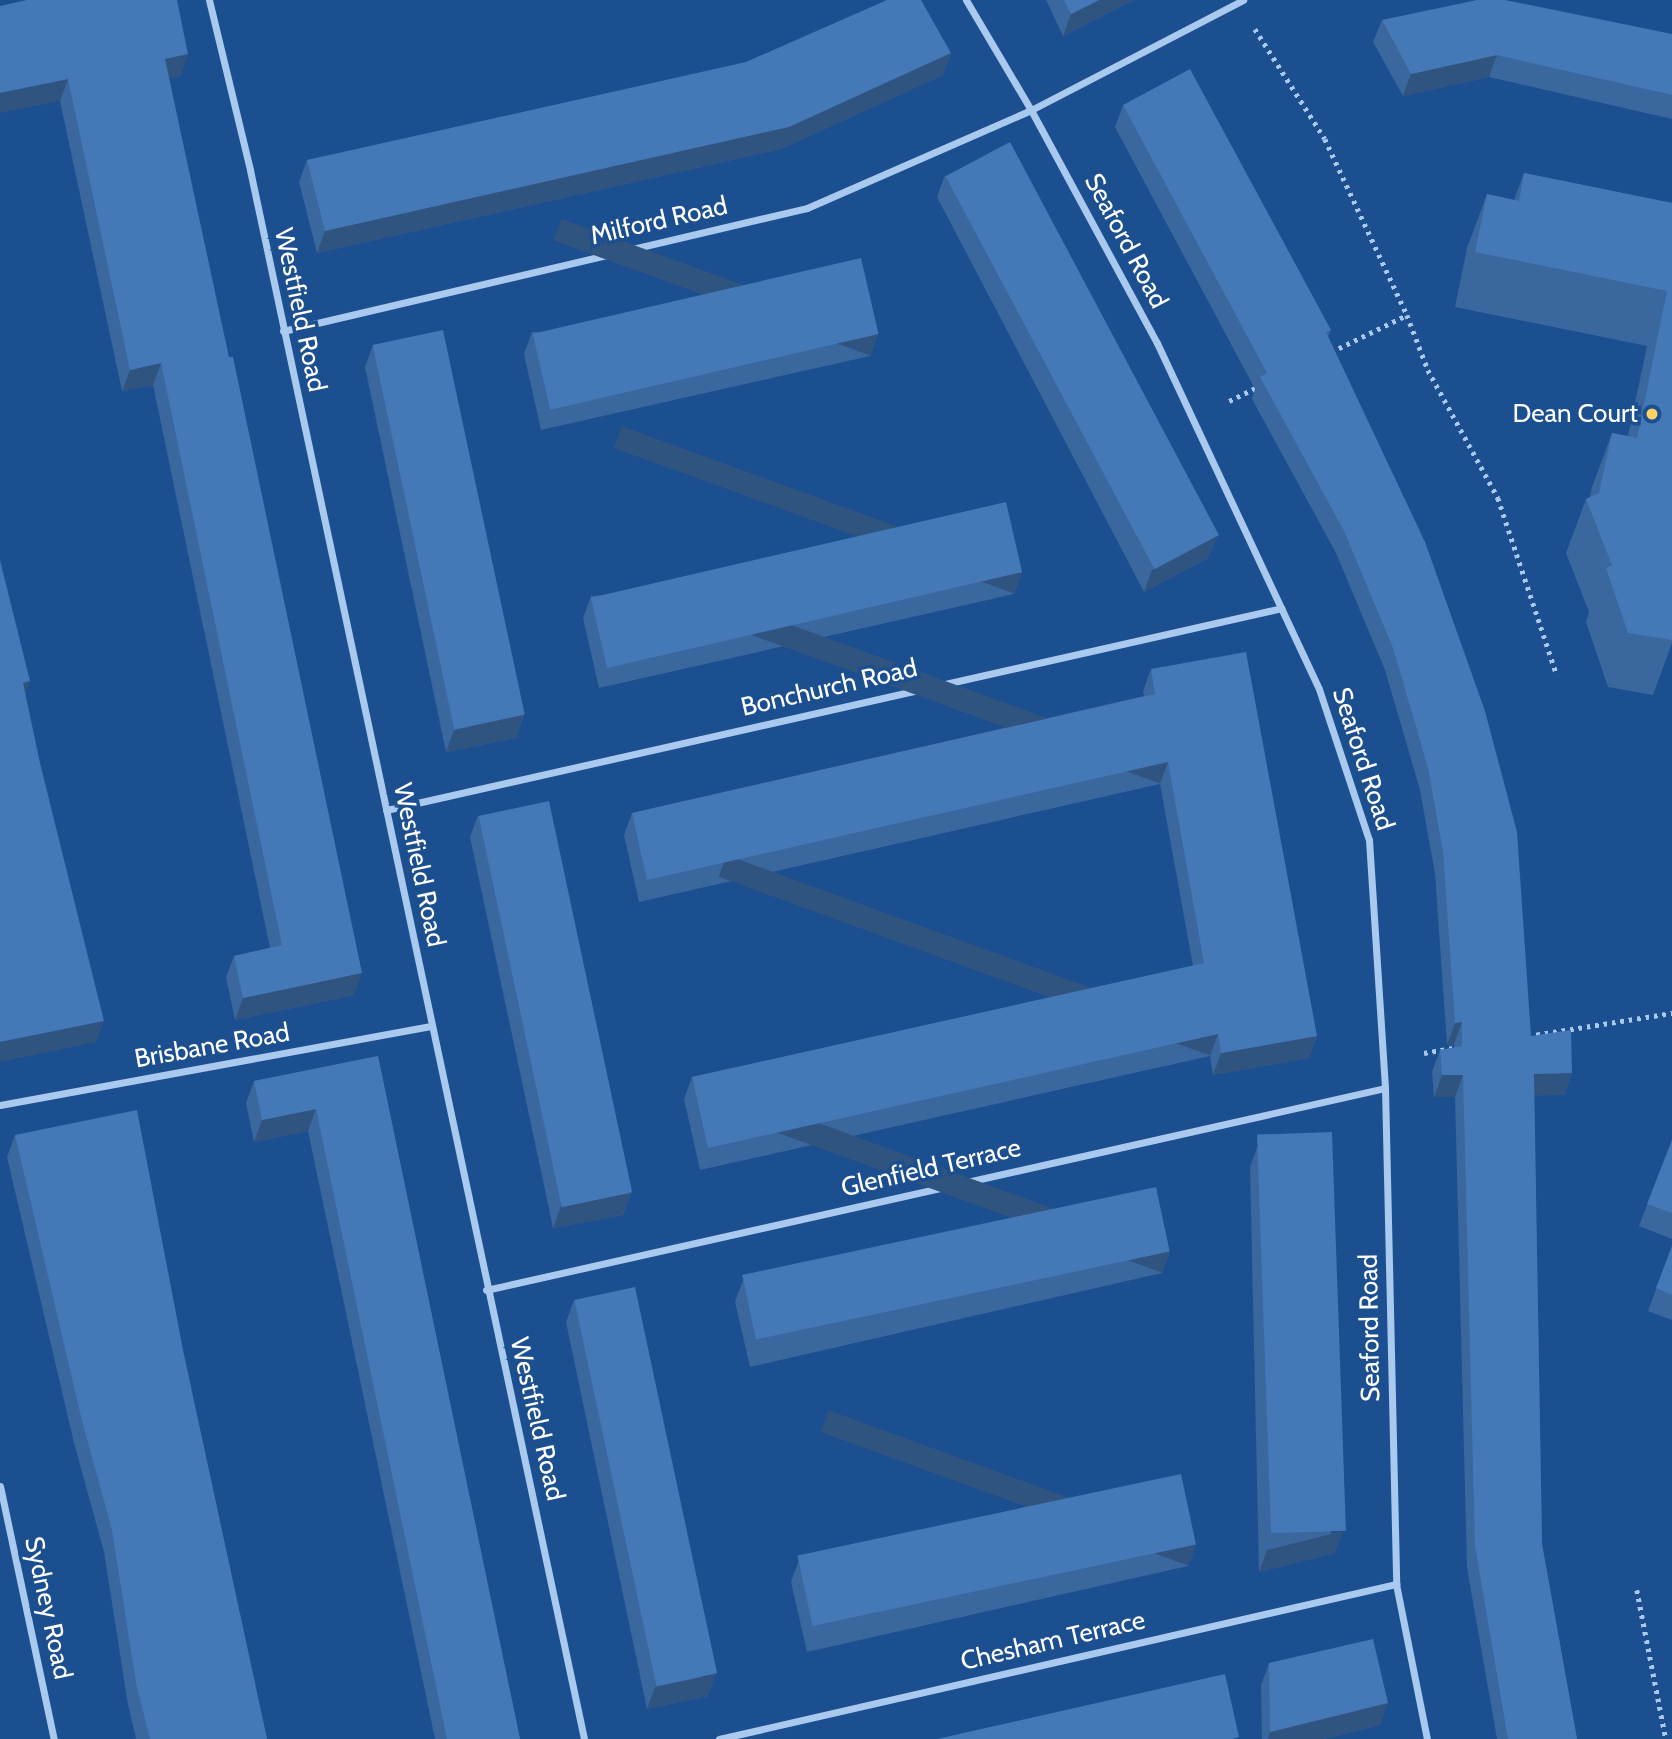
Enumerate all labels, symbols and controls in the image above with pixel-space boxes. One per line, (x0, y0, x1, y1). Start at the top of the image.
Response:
street label: Seaford Road (1077, 168, 1175, 314)
street label: Milford Road (587, 190, 731, 252)
street label: Westfield Road (267, 225, 333, 395)
place label: Dean Court (1513, 398, 1638, 430)
marker: Dean Court (1644, 406, 1660, 422)
street label: Bonchurch Road (738, 653, 920, 723)
street label: Seaford Road (1325, 684, 1401, 834)
street label: Westfield Road (386, 780, 452, 950)
street label: Brisbane Road (132, 1017, 292, 1075)
street label: Glenfield Terrace (838, 1132, 1024, 1204)
street label: Seaford Road (1353, 1254, 1387, 1402)
street label: Westfield Road (503, 1334, 571, 1504)
street label: Sydney Road (18, 1534, 78, 1682)
street label: Chesham Terrace (958, 1605, 1148, 1677)

